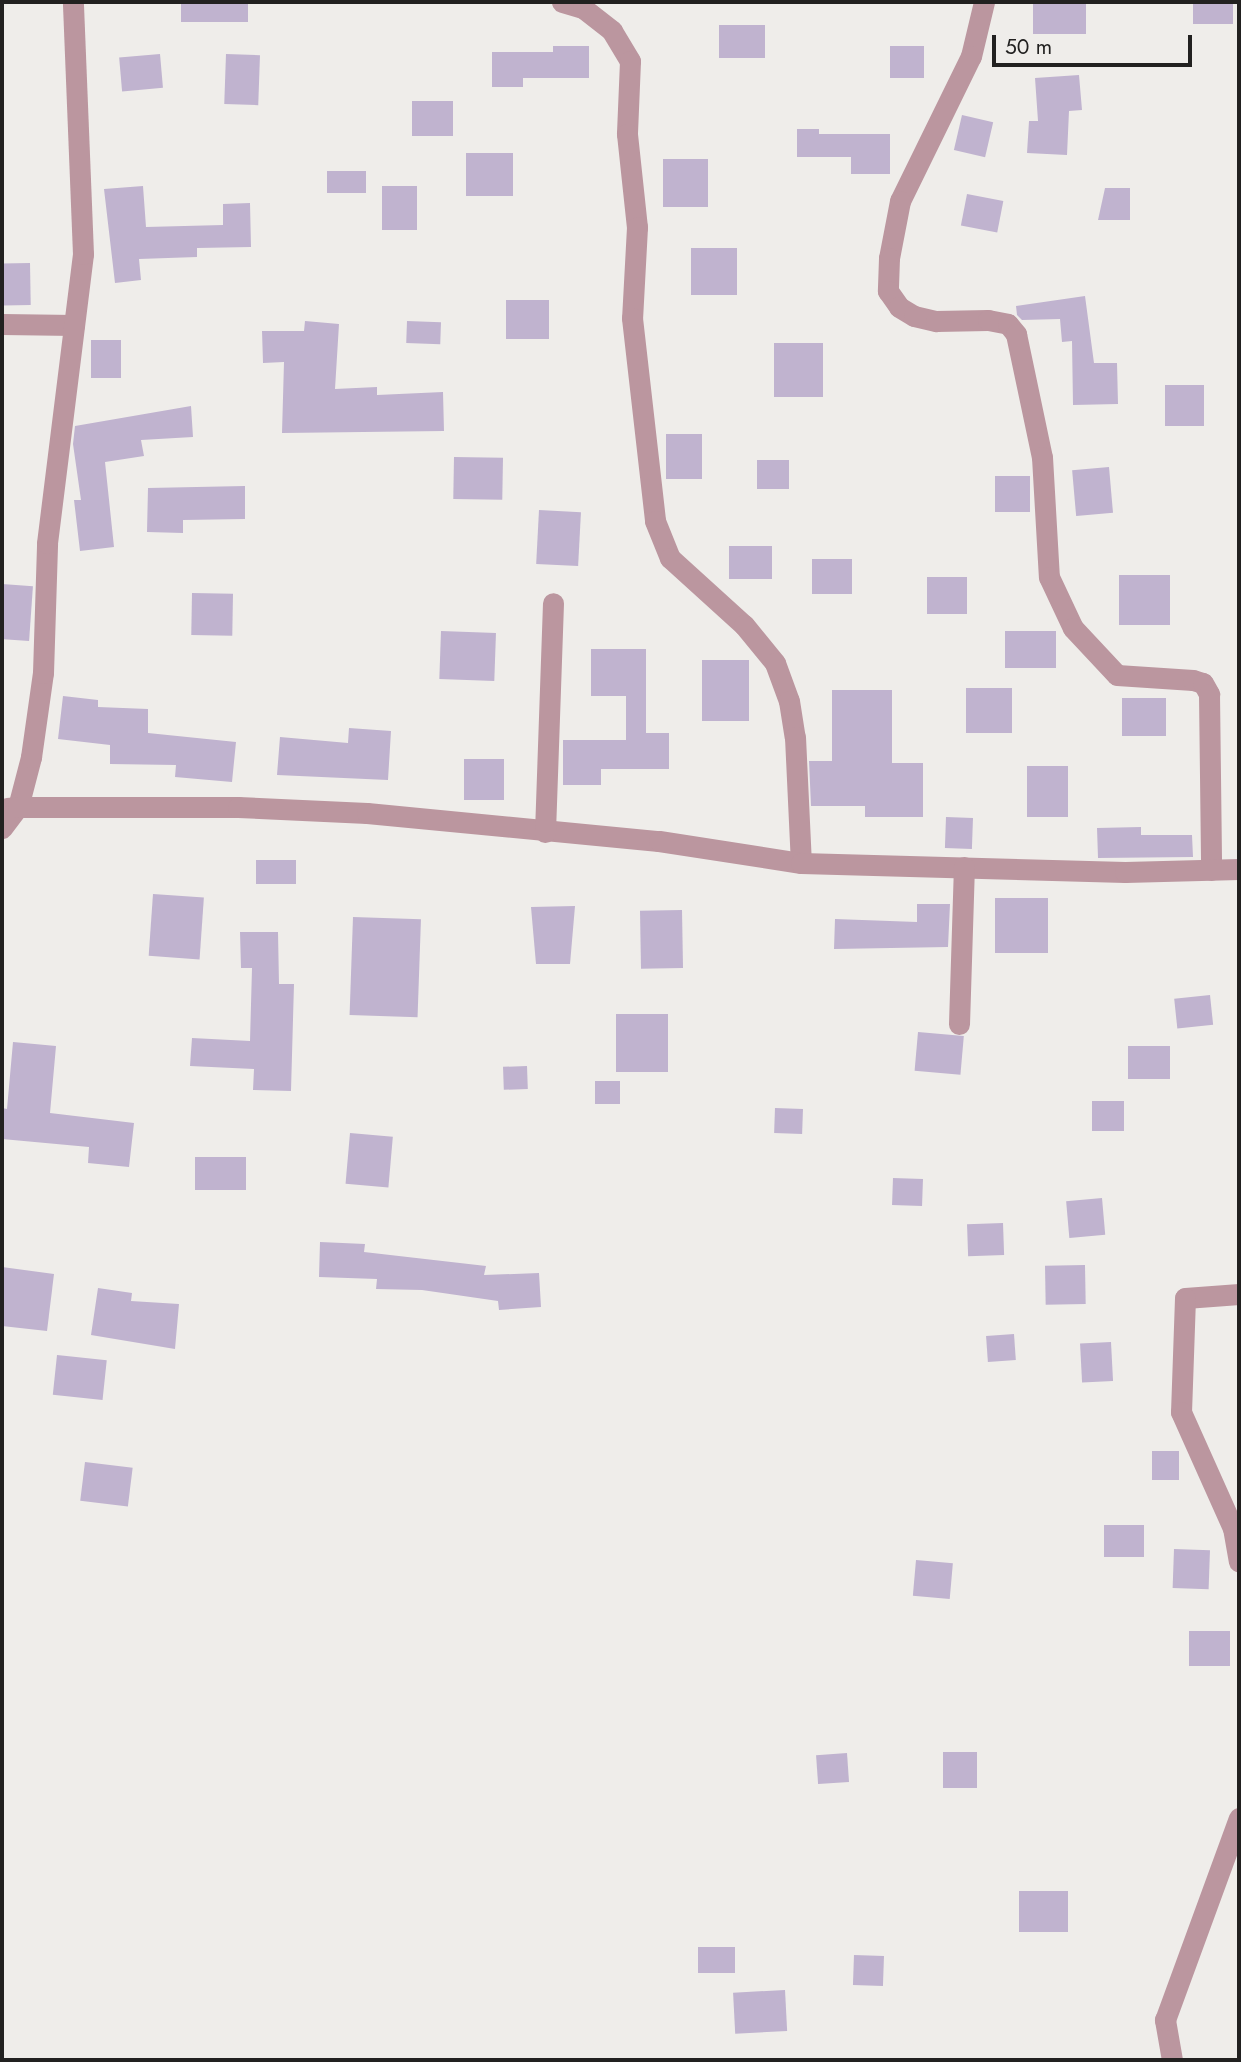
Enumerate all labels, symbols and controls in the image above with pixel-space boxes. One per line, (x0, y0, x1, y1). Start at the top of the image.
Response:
scale bar (996, 21, 1196, 65)
text: 50 m (1005, 32, 1052, 62)

